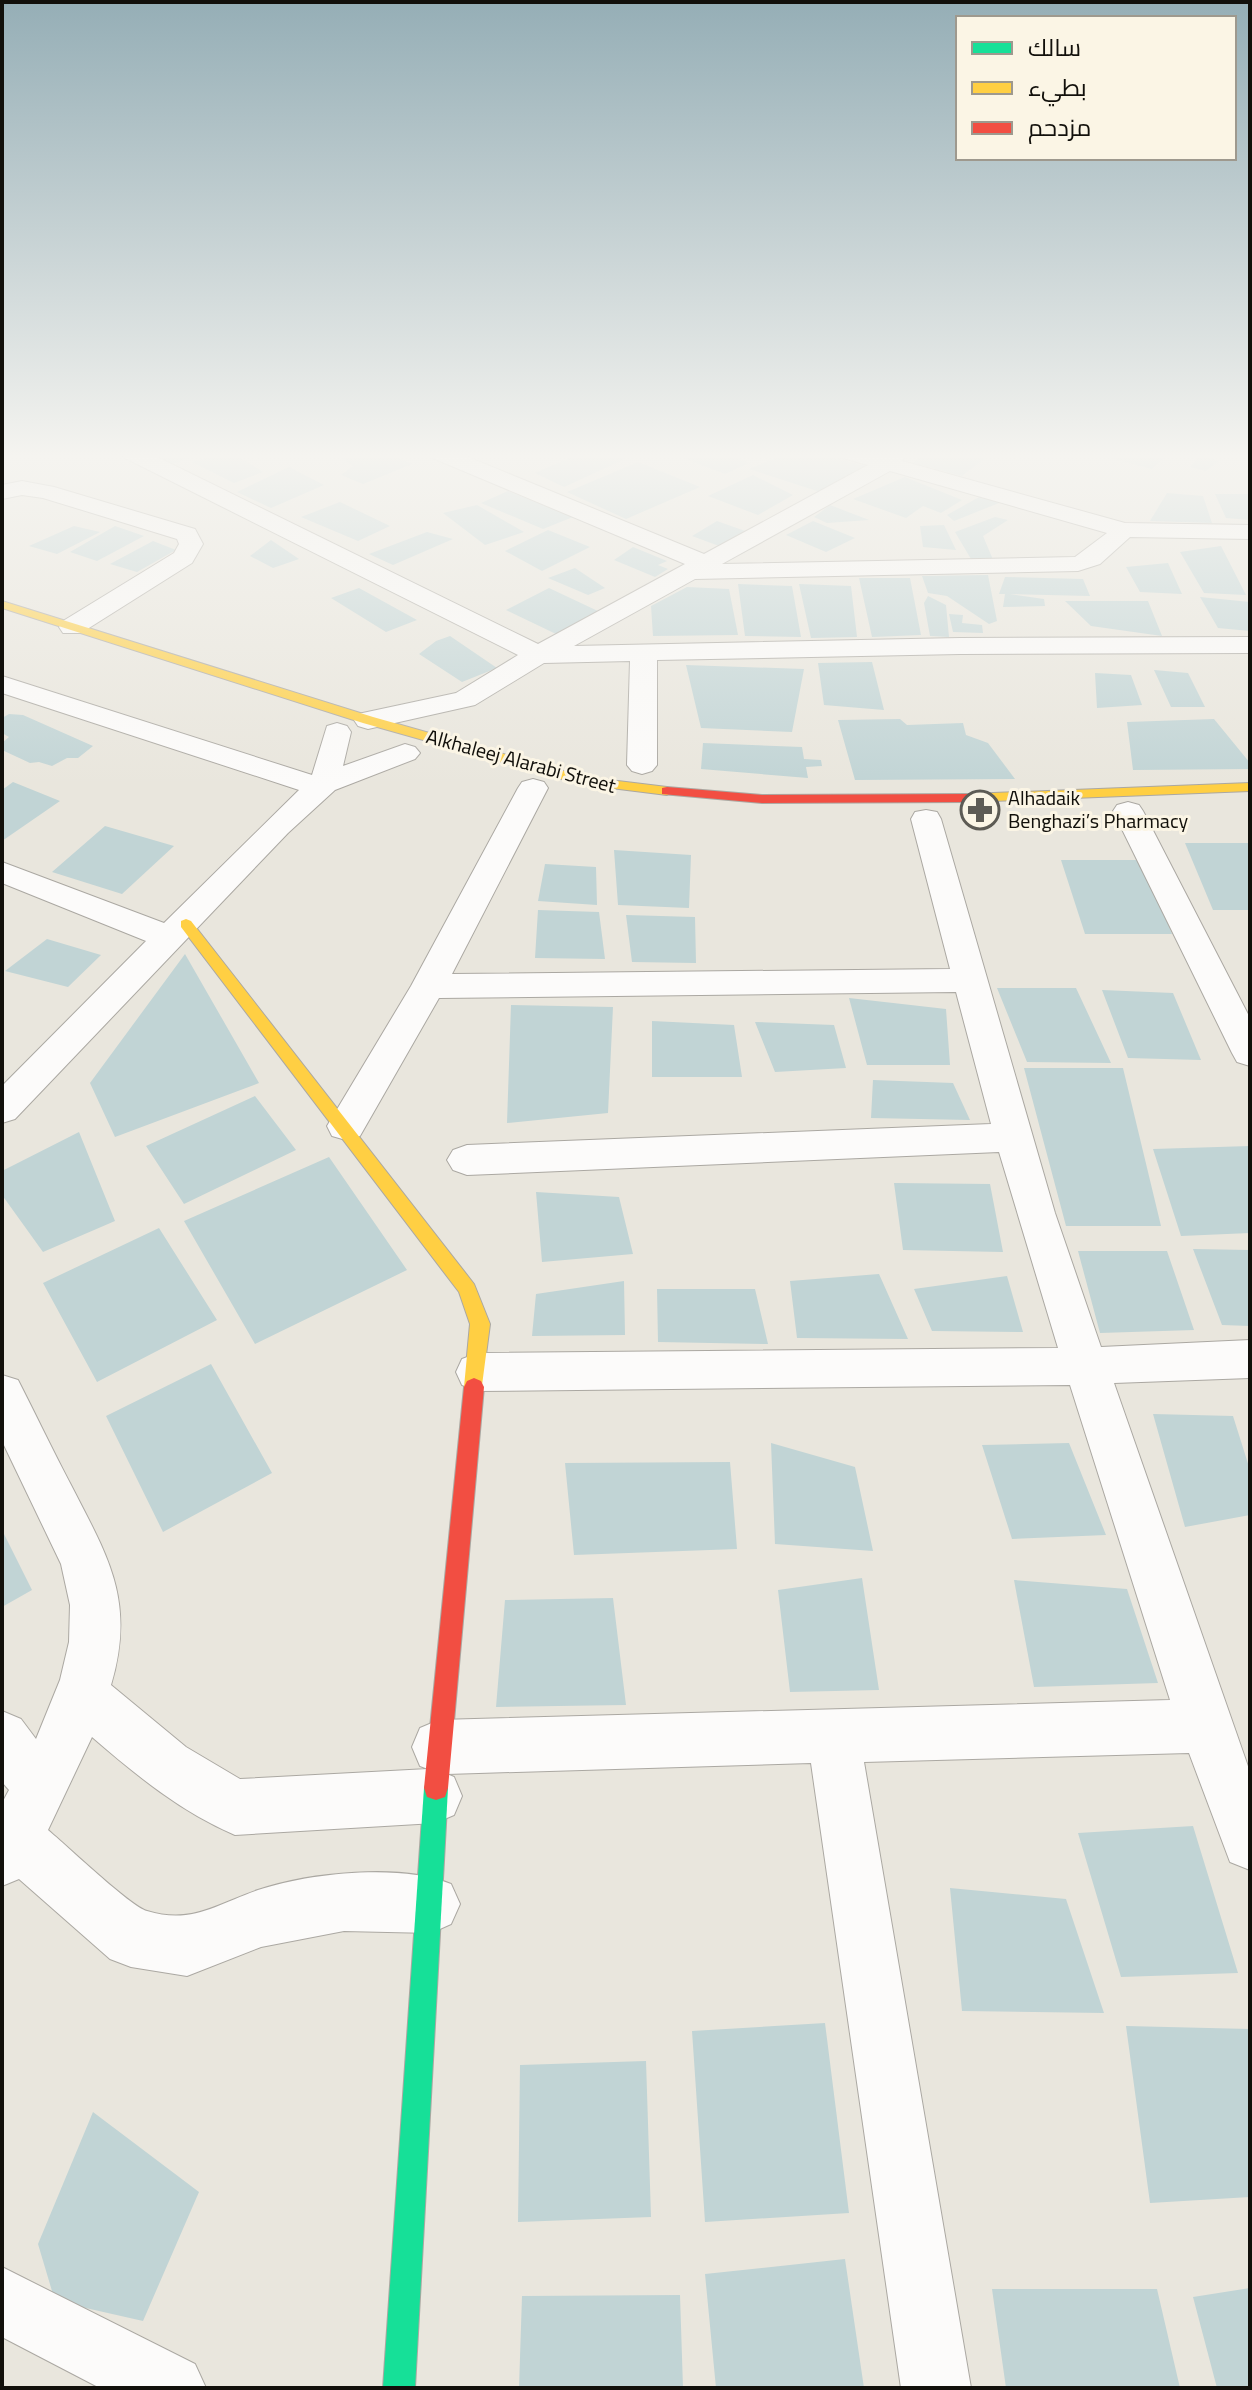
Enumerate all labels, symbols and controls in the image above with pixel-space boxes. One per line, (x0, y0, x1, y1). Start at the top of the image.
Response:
legend (956, 16, 1236, 160)
text: سالك (1028, 25, 1081, 70)
text: بطيء (1028, 65, 1087, 110)
text: مزدحم (1028, 105, 1091, 150)
street label: Alkhaleej Alarabi Street (422, 717, 620, 804)
place label: Alhadaik Benghazi’s Pharmacy (1008, 779, 1189, 839)
pharmacy icon: Alhadaik Benghazi’s Pharmacy (959, 789, 1001, 831)

